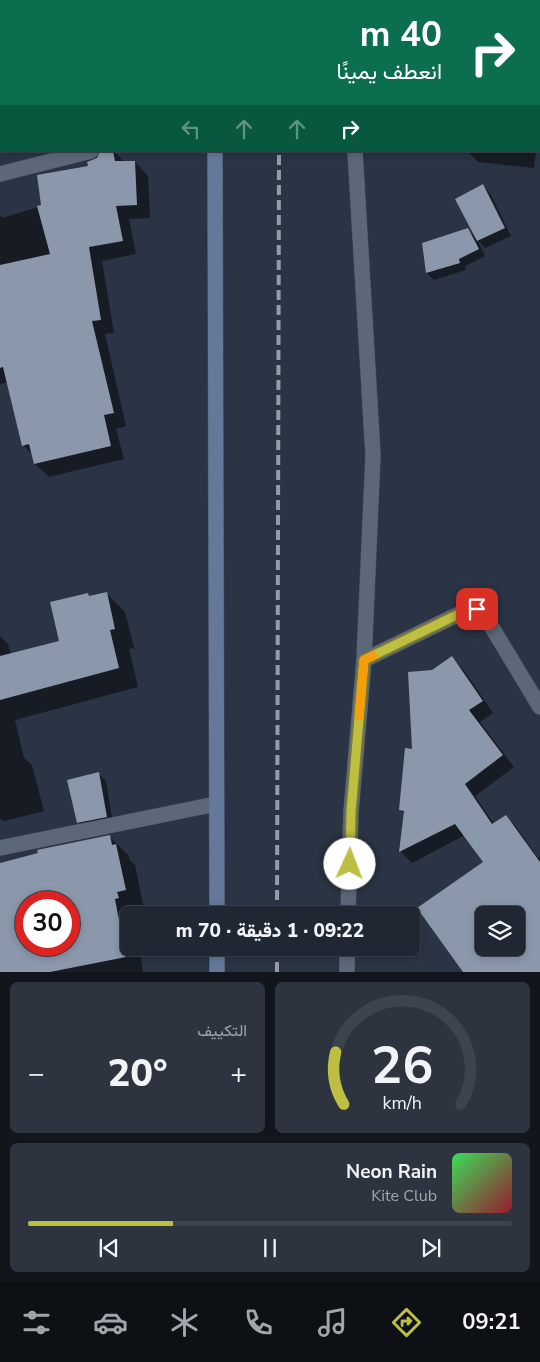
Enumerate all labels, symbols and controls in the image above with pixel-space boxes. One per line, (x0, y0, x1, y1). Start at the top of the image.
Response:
text: 40 m (360, 11, 442, 58)
icon: right (460, 20, 525, 85)
text: انعطف يمينًا (336, 57, 442, 87)
icon: left (177, 115, 205, 143)
icon: ahead (230, 115, 258, 143)
icon: ahead (283, 115, 311, 143)
icon: right (336, 115, 364, 143)
pin (456, 588, 498, 630)
icon: arrive (463, 595, 491, 623)
position arrow (323, 837, 375, 889)
speed limit sign: 30 (15, 891, 80, 956)
map controls (475, 906, 525, 956)
button: layers (475, 906, 525, 956)
text: 09:22 · 1 دقيقة · 70 m (176, 918, 364, 944)
text: التكييف (197, 1020, 247, 1042)
text: 26 (371, 1030, 434, 1101)
text: 20° (107, 1048, 168, 1099)
text: − (28, 1055, 45, 1093)
text: + (230, 1055, 247, 1093)
text: km/h (383, 1091, 422, 1115)
text: Neon Rain (346, 1159, 437, 1185)
text: Kite Club (371, 1185, 437, 1207)
icon: previous (95, 1234, 123, 1262)
icon: pause (256, 1234, 284, 1262)
icon: next (417, 1234, 445, 1262)
icon: filters (19, 1305, 54, 1340)
icon: car (93, 1305, 128, 1340)
icon: climate (167, 1305, 202, 1340)
icon: phone (241, 1305, 276, 1340)
icon: music (315, 1305, 350, 1340)
icon: directions (389, 1305, 424, 1340)
text: 09:21 (462, 1307, 521, 1337)

